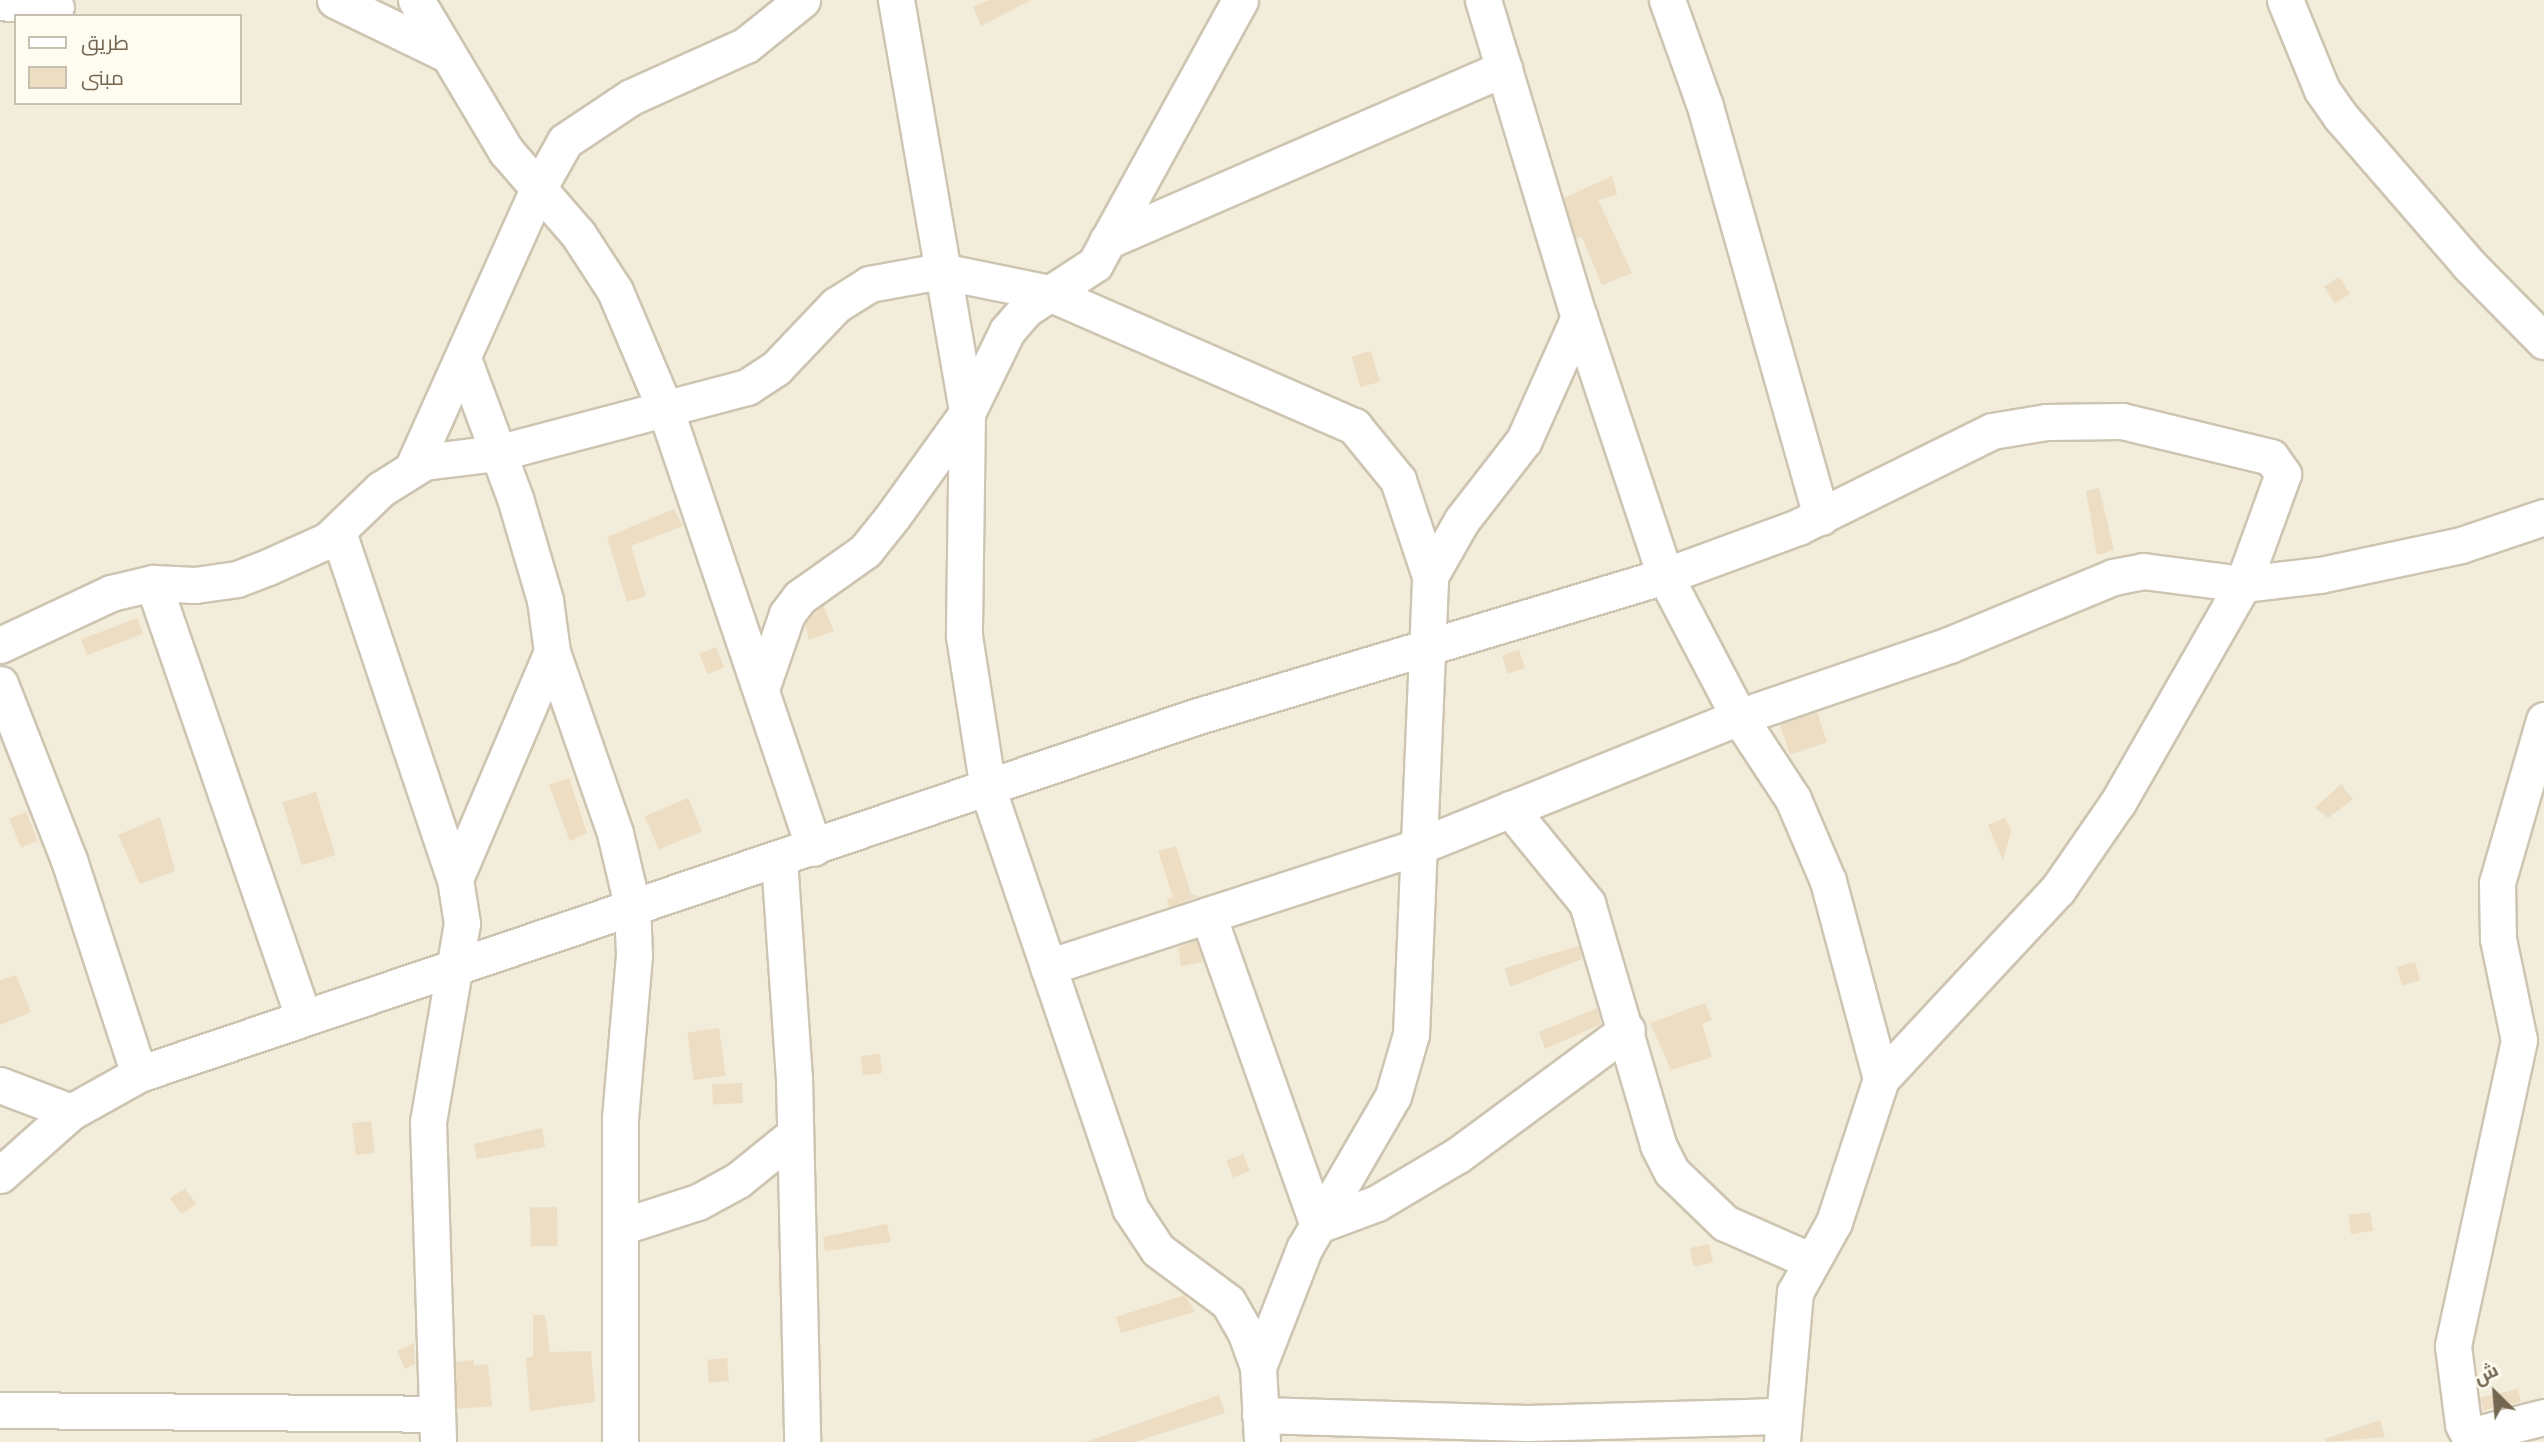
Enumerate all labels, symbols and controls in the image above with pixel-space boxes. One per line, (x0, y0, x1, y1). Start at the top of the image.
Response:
legend (14, 14, 242, 105)
text: طريق (81, 30, 129, 56)
text: مبنى (81, 65, 124, 91)
north arrow (2460, 1358, 2530, 1428)
text: ش (2470, 1358, 2502, 1390)

